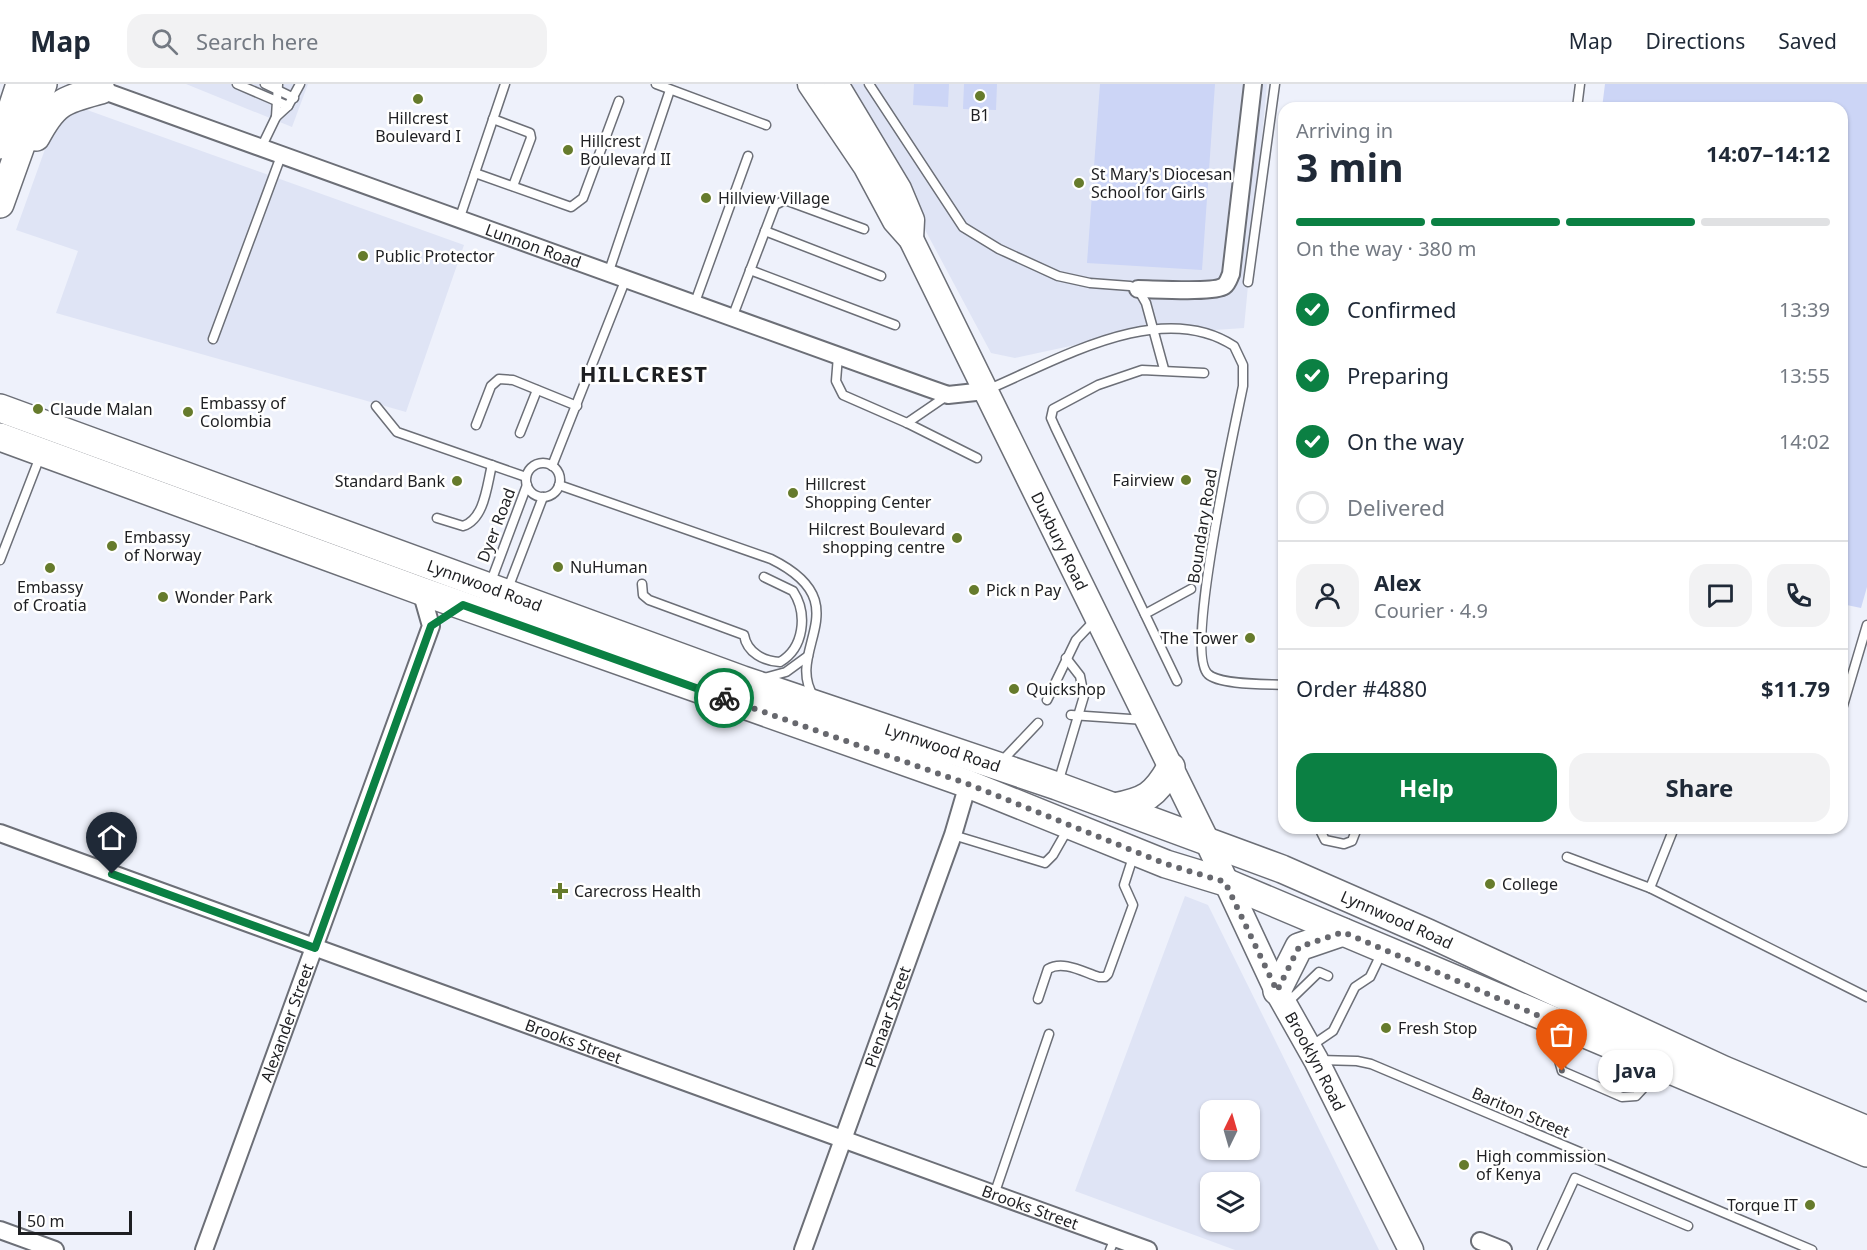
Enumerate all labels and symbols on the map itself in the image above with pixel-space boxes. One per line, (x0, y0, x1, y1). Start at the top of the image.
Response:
marker: B1 (973, 89, 987, 103)
marker: Hillcrest Boulevard I (411, 92, 425, 106)
place label: B1 (970, 104, 990, 126)
place label: Hillcrest Boulevard I (375, 107, 461, 147)
place label: Hillcrest Boulevard II (580, 130, 671, 170)
marker: Hillcrest Boulevard II (561, 143, 575, 157)
place label: St Mary's Diocesan School for Girls (1091, 163, 1232, 203)
marker: St Mary's Diocesan School for Girls (1072, 176, 1086, 190)
place label: Hillview Village (718, 187, 830, 209)
marker: Hillview Village (699, 191, 713, 205)
street label: Lunnon Road (482, 218, 584, 273)
place label: Public Protector (375, 245, 495, 267)
marker: Public Protector (356, 249, 370, 263)
district label: HILLCREST (580, 358, 708, 388)
place label: Embassy of Colombia (200, 392, 287, 432)
place label: Claude Malan (50, 398, 153, 420)
marker: Claude Malan (31, 402, 45, 416)
marker: Embassy of Colombia (181, 405, 195, 419)
street label: Boundary Road (1182, 467, 1222, 585)
place label: Fairview (1112, 469, 1174, 491)
place label: Standard Bank (335, 470, 445, 492)
place label: Hillcrest Shopping Center (805, 473, 932, 513)
marker: Fairview (1179, 473, 1193, 487)
marker: Standard Bank (450, 474, 464, 488)
street label: Dyer Road (472, 485, 520, 565)
marker: Hillcrest Shopping Center (786, 486, 800, 500)
street label: Duxbury Road (1026, 488, 1093, 594)
place label: Hilcrest Boulevard shopping centre (808, 518, 945, 558)
place label: Embassy of Norway (124, 526, 202, 566)
marker: Hilcrest Boulevard shopping centre (950, 531, 964, 545)
marker: Embassy of Norway (105, 539, 119, 553)
street label: Lynnwood Road (424, 554, 545, 616)
place label: NuHuman (570, 556, 648, 578)
marker: NuHuman (551, 560, 565, 574)
marker: Embassy of Croatia (43, 561, 57, 575)
place label: Embassy of Croatia (13, 576, 87, 616)
place label: Pick n Pay (986, 579, 1062, 601)
marker: Pick n Pay (967, 583, 981, 597)
place label: Wonder Park (175, 586, 273, 608)
marker: Wonder Park (156, 590, 170, 604)
place label: The Tower (1161, 627, 1238, 649)
marker: The Tower (1243, 631, 1257, 645)
courier (694, 668, 754, 728)
place label: Quickshop (1026, 678, 1106, 700)
marker: Quickshop (1007, 682, 1021, 696)
street label: Lynnwood Road (882, 718, 1003, 777)
pin (86, 812, 137, 874)
place label: College (1502, 873, 1558, 895)
marker: College (1483, 877, 1497, 891)
place label: Carecross Health (574, 880, 701, 902)
marker: Carecross Health (551, 882, 569, 900)
street label: Lynnwood Road (1337, 885, 1457, 954)
street label: Alexander Street (255, 960, 318, 1085)
street label: Pienaar Street (859, 963, 916, 1070)
street label: Brooklyn Road (1280, 1008, 1351, 1115)
pin (1536, 1009, 1587, 1071)
street label: Brooks Street (522, 1014, 625, 1069)
place label: Fresh Stop (1398, 1017, 1477, 1039)
marker: Fresh Stop (1379, 1021, 1393, 1035)
callout: Java (1598, 1050, 1673, 1092)
street label: Bariton Street (1469, 1081, 1573, 1143)
north arrow (1200, 1100, 1260, 1160)
place label: High commission of Kenya (1476, 1145, 1606, 1185)
marker: High commission of Kenya (1457, 1158, 1471, 1172)
street label: Brooks Street (979, 1180, 1082, 1235)
place label: Torque IT (1727, 1194, 1798, 1216)
marker: Torque IT (1803, 1198, 1817, 1212)
scale bar (18, 1208, 132, 1236)

